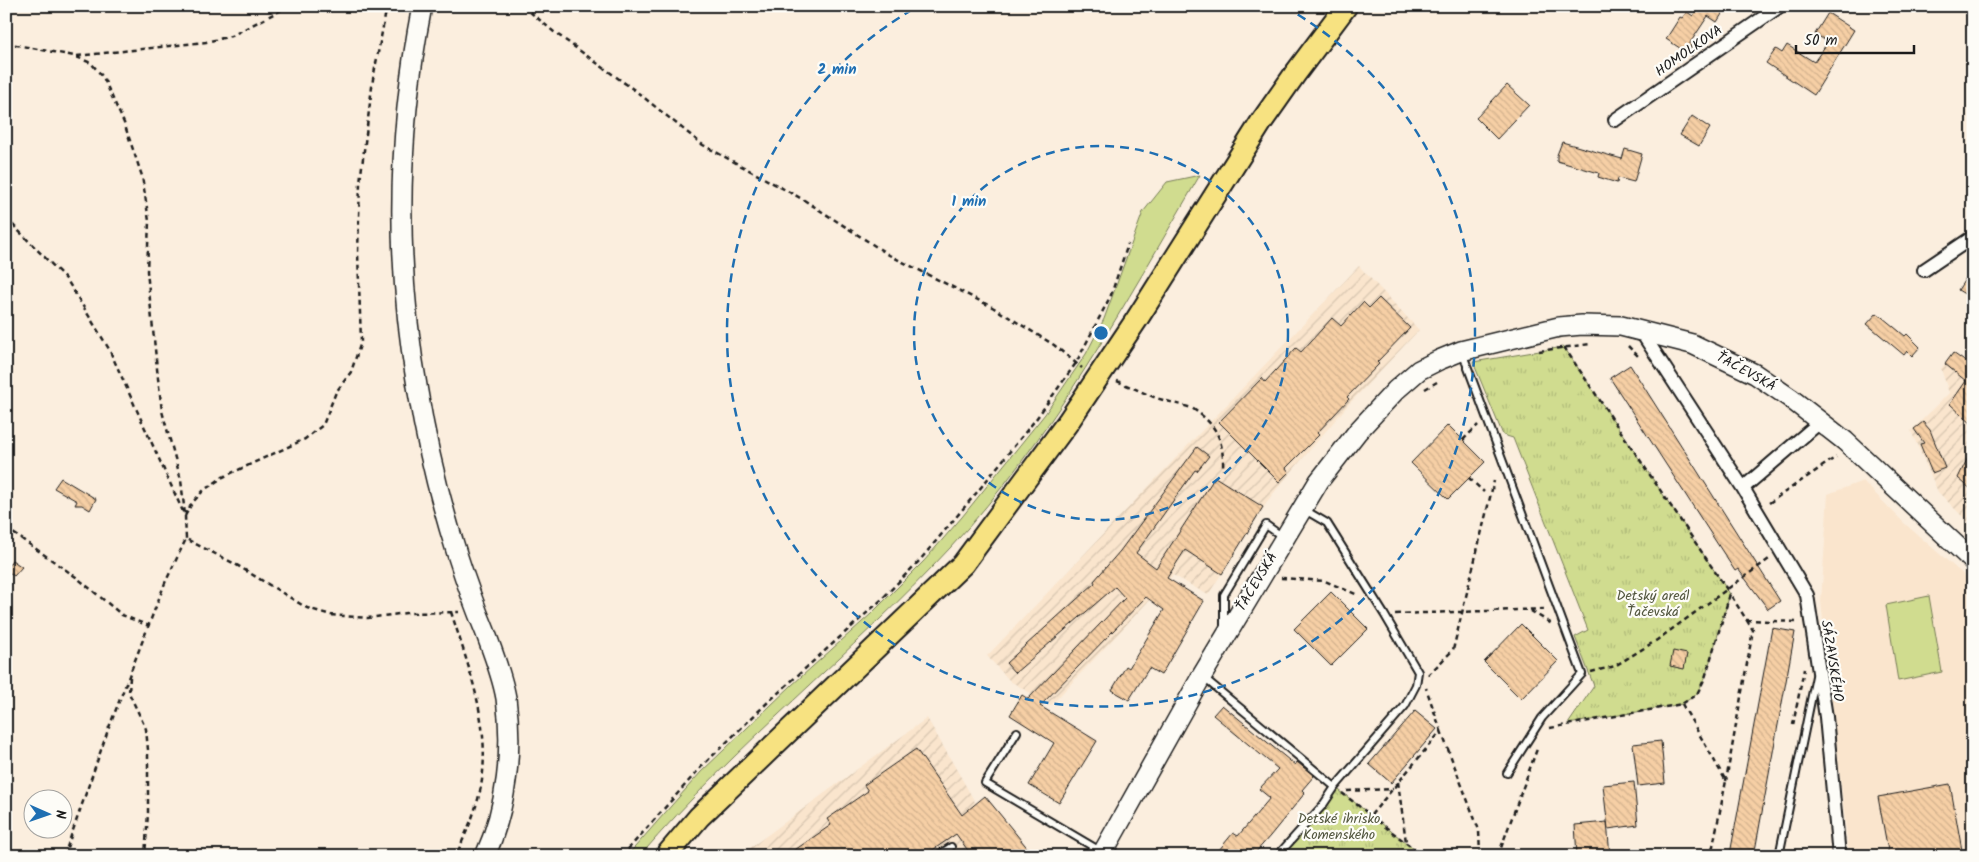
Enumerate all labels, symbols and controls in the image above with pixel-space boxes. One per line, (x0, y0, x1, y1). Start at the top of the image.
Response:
street label: HOMOLKOVA (1651, 20, 1727, 82)
scale bar (1796, 22, 1914, 54)
text: 50 m (1804, 29, 1838, 53)
text: 2 min (817, 58, 857, 82)
text: 1 min (952, 190, 986, 214)
centre of rings (1092, 324, 1110, 342)
street label: ŤAČEVSKÁ (1712, 347, 1780, 397)
street label: ŤAČEVSKÁ (1231, 548, 1283, 616)
park label: Detský areál Ťačevská (1617, 585, 1690, 623)
street label: SÁZAVSKÉHO (1815, 619, 1849, 704)
north arrow (22, 790, 72, 840)
park label: Detské ihrisko Komenského (1298, 808, 1380, 846)
text: N (49, 810, 71, 819)

